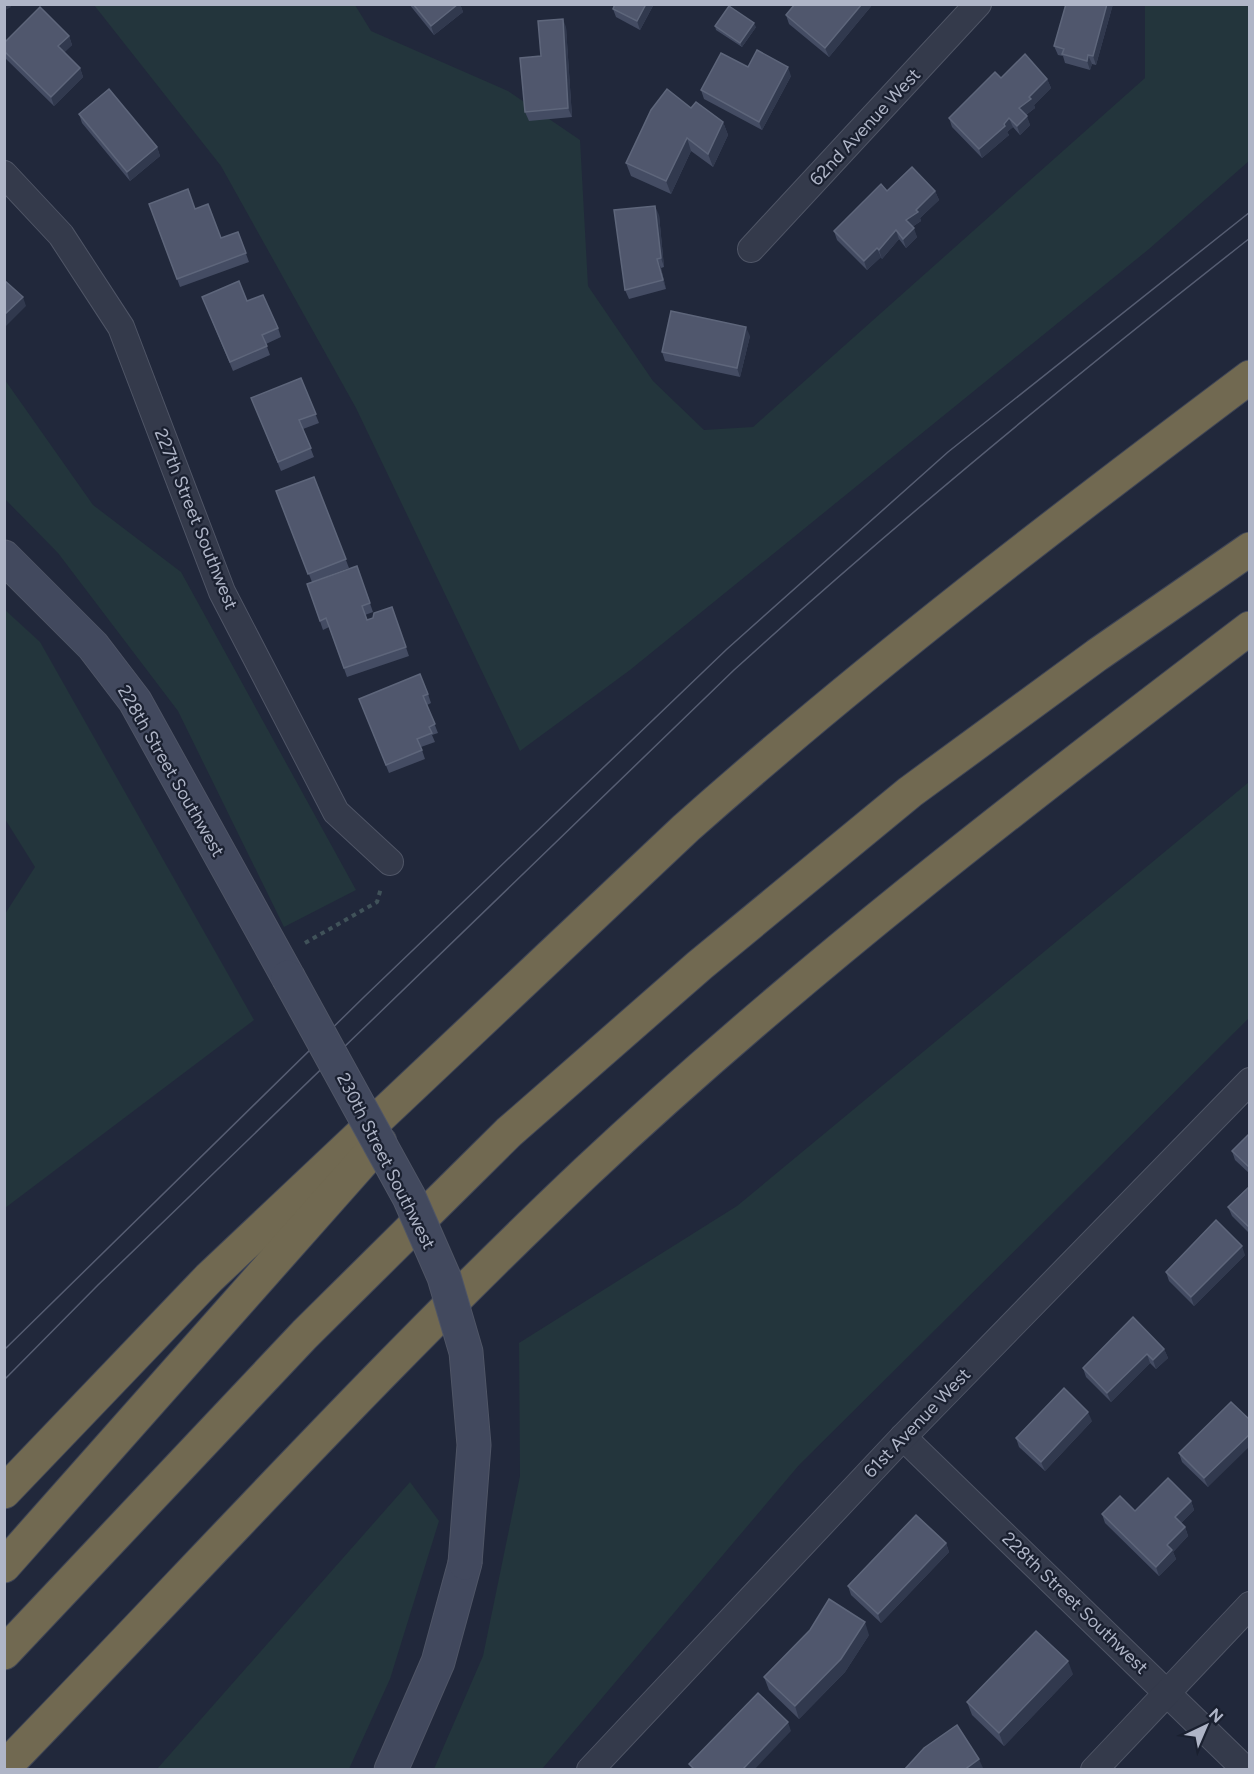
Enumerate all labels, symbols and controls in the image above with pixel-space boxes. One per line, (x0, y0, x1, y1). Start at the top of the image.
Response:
street label: 62nd Avenue West (805, 64, 925, 190)
street label: 227th Street Southwest (150, 425, 242, 613)
street label: 228th Street Southwest (113, 681, 229, 861)
street label: 230th Street Southwest (332, 1069, 440, 1253)
street label: 61st Avenue West (859, 1363, 975, 1482)
street label: 228th Street Southwest (997, 1528, 1153, 1679)
north arrow (1176, 1696, 1236, 1756)
text: N (1205, 1704, 1227, 1727)

